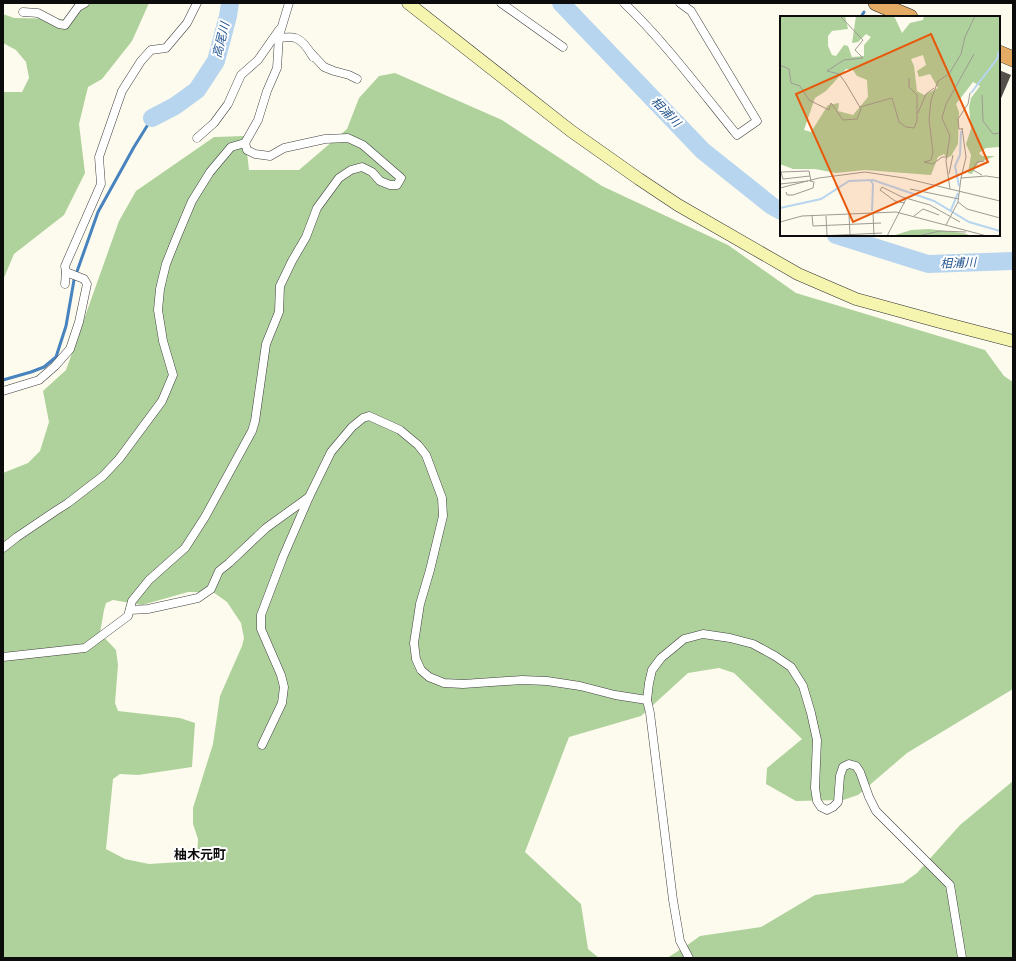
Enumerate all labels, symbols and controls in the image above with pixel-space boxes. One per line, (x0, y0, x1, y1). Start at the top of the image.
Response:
inset map (780, 16, 1000, 236)
water label: 高尾川 (210, 19, 233, 59)
water label: 相浦川 (648, 94, 685, 131)
water label: 相浦川 (940, 255, 978, 271)
district label: 柚木元町 (174, 847, 226, 862)

